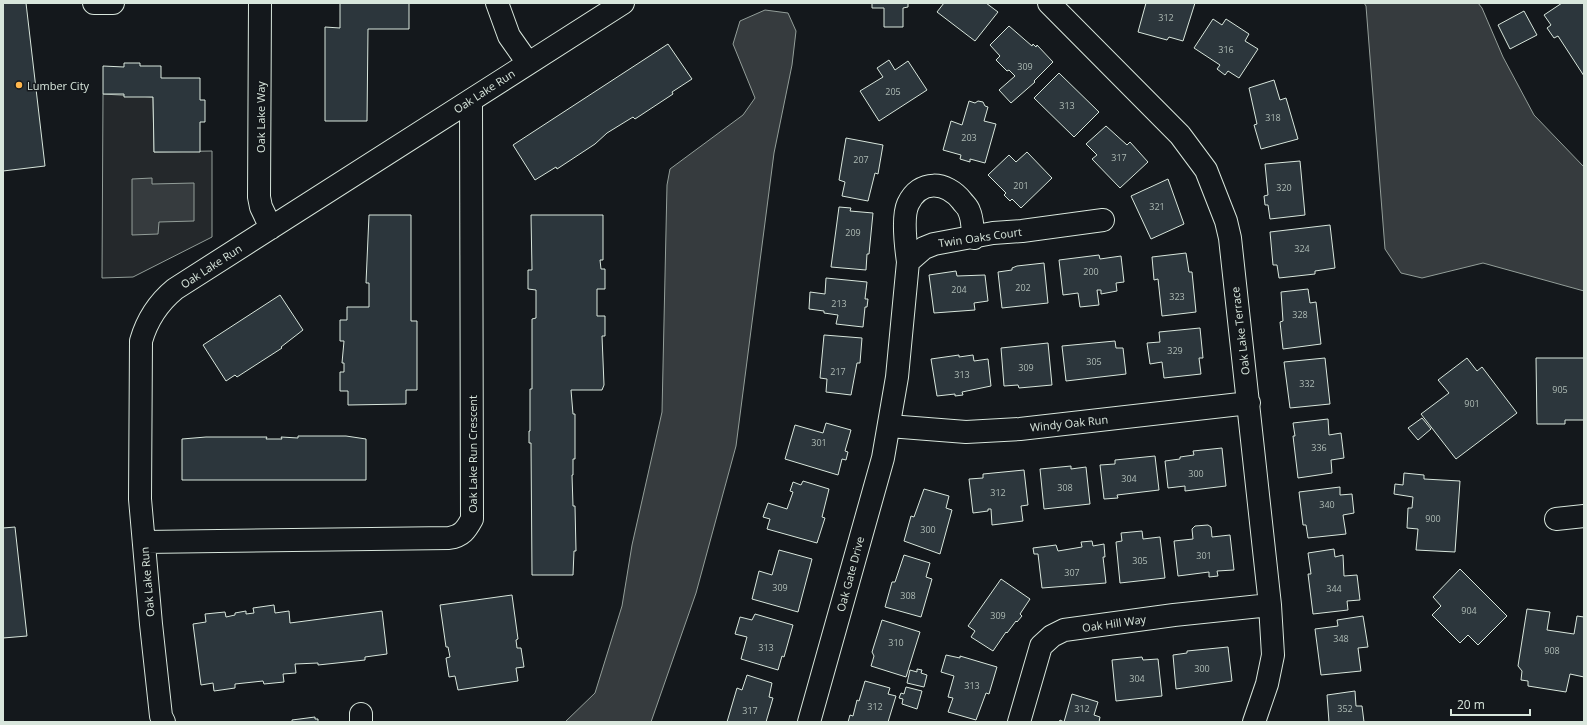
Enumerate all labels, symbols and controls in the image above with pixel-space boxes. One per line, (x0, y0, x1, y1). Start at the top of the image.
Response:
house number: 312 (1158, 11, 1174, 24)
house number: 316 (1218, 43, 1234, 56)
house number: 309 (1017, 60, 1033, 73)
street label: Oak Lake Run (450, 66, 518, 116)
place label: Lumber City (27, 78, 90, 93)
marker: Lumber City (14, 80, 24, 90)
street label: Oak Lake Way (253, 81, 268, 153)
house number: 205 (885, 85, 901, 98)
house number: 313 (1059, 99, 1075, 112)
house number: 318 (1265, 111, 1281, 124)
house number: 203 (961, 131, 977, 144)
house number: 317 (1111, 151, 1127, 164)
house number: 207 (853, 153, 869, 166)
house number: 201 (1013, 179, 1029, 192)
house number: 320 (1276, 181, 1292, 194)
house number: 321 (1149, 200, 1165, 213)
street label: Twin Oaks Court (937, 224, 1023, 250)
house number: 209 (845, 226, 861, 239)
street label: Oak Lake Run (177, 241, 245, 291)
house number: 324 (1294, 242, 1310, 255)
house number: 200 (1083, 265, 1099, 278)
house number: 202 (1015, 281, 1031, 294)
house number: 204 (951, 283, 967, 296)
street label: Oak Lake Terrace (1227, 286, 1253, 376)
house number: 323 (1169, 290, 1185, 303)
house number: 213 (831, 297, 847, 310)
house number: 328 (1292, 308, 1308, 321)
house number: 329 (1167, 344, 1183, 357)
house number: 305 (1086, 355, 1102, 368)
house number: 309 (1018, 361, 1034, 374)
house number: 217 (830, 365, 846, 378)
house number: 313 (954, 368, 970, 381)
house number: 332 (1299, 377, 1315, 390)
house number: 905 (1552, 383, 1568, 396)
street label: Oak Lake Run Crescent (465, 395, 480, 513)
house number: 901 (1464, 397, 1480, 410)
street label: Windy Oak Run (1029, 411, 1109, 435)
house number: 301 (811, 436, 827, 449)
house number: 336 (1311, 441, 1327, 454)
house number: 300 (1188, 467, 1204, 480)
house number: 304 (1121, 472, 1137, 485)
house number: 308 (1057, 481, 1073, 494)
house number: 312 (990, 486, 1006, 499)
house number: 340 (1319, 498, 1335, 511)
house number: 900 (1425, 512, 1441, 525)
house number: 300 (920, 523, 936, 536)
street label: Oak Gate Drive (833, 535, 867, 613)
street label: Oak Lake Run (136, 546, 158, 618)
house number: 301 (1196, 549, 1212, 562)
house number: 305 (1132, 554, 1148, 567)
house number: 307 (1064, 566, 1080, 579)
house number: 309 (772, 581, 788, 594)
house number: 344 (1326, 582, 1342, 595)
house number: 308 (900, 589, 916, 602)
house number: 904 (1461, 604, 1477, 617)
house number: 309 (990, 609, 1006, 622)
street label: Oak Hill Way (1081, 611, 1147, 635)
house number: 348 (1333, 632, 1349, 645)
house number: 310 (888, 636, 904, 649)
house number: 313 (758, 641, 774, 654)
house number: 908 (1544, 644, 1560, 657)
house number: 300 (1194, 662, 1210, 675)
house number: 304 (1129, 672, 1145, 685)
house number: 313 (964, 679, 980, 692)
scale bar (1451, 691, 1530, 717)
text: 20 m (1457, 696, 1485, 713)
house number: 312 (867, 700, 883, 713)
house number: 312 (1074, 702, 1090, 715)
house number: 352 (1337, 702, 1353, 715)
house number: 317 (742, 704, 758, 717)

